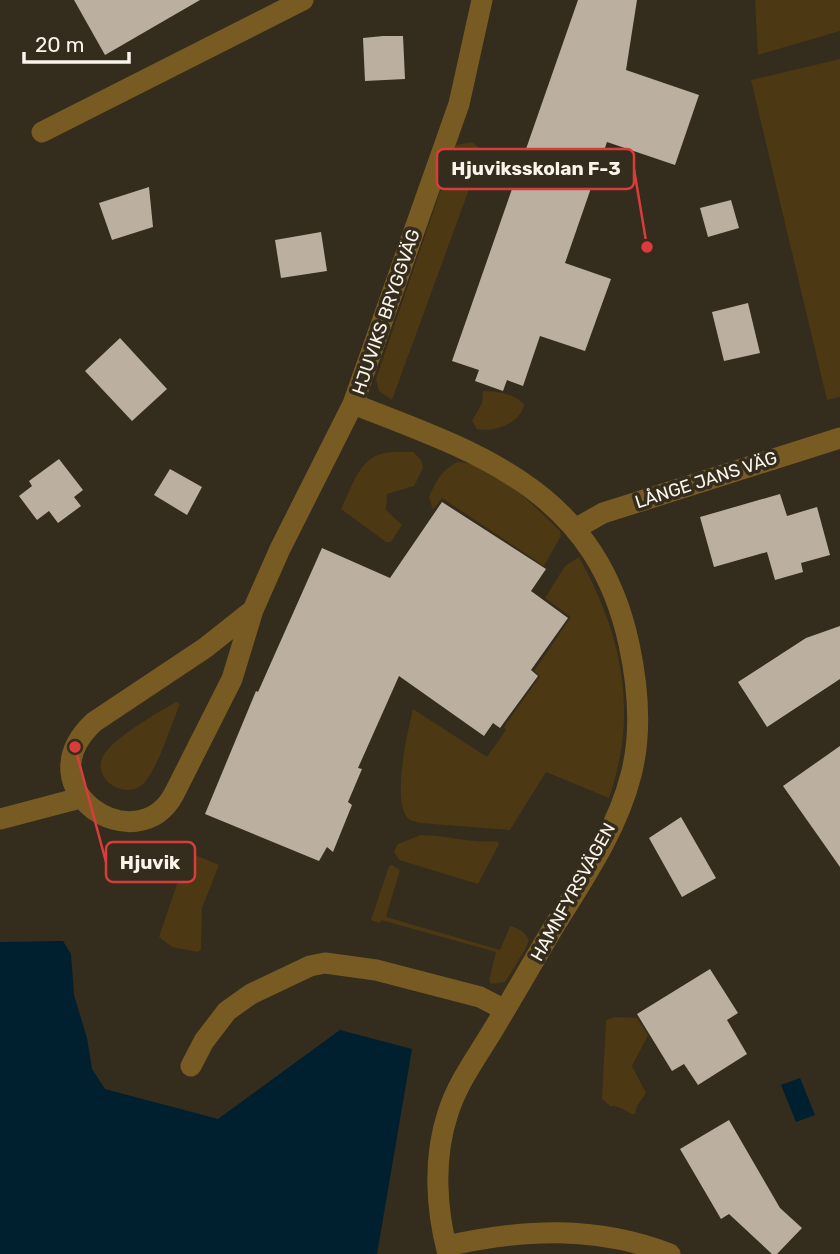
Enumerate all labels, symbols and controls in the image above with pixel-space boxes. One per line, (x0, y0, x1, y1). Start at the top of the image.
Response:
scale bar (24, 21, 130, 65)
text: 20 m (35, 32, 84, 57)
callout: Hjuviksskolan F-3 (437, 149, 634, 189)
text: Hjuviksskolan F-3 (451, 157, 621, 180)
street label: HJUVIKS BRYGGVÄG (347, 226, 425, 398)
street label: LÅNGE JANS VÄG (632, 447, 780, 513)
street label: HAMNFYRSVÄGEN (526, 819, 620, 965)
callout: Hjuvik (106, 842, 195, 882)
text: Hjuvik (120, 851, 180, 874)

